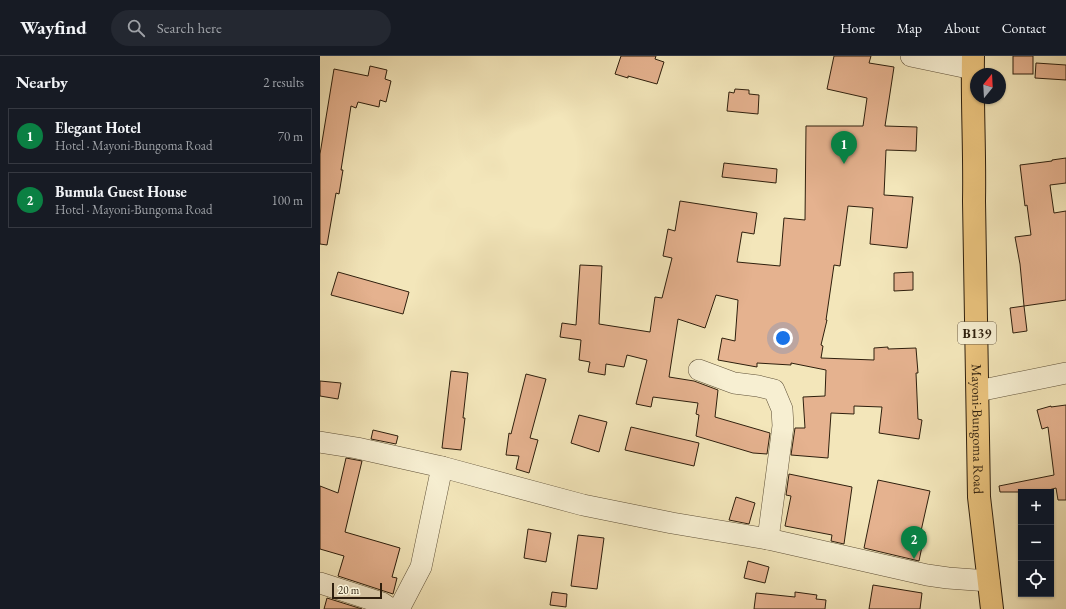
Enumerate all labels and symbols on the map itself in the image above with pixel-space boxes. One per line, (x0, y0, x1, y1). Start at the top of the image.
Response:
north arrow (970, 68, 1006, 104)
pin: 1 (831, 131, 857, 164)
road number: B139 (958, 322, 996, 344)
your location (773, 328, 793, 348)
street label: Mayoni-Bungoma Road (968, 364, 988, 495)
pin: 2 (901, 526, 927, 559)
scale bar (332, 581, 382, 600)

